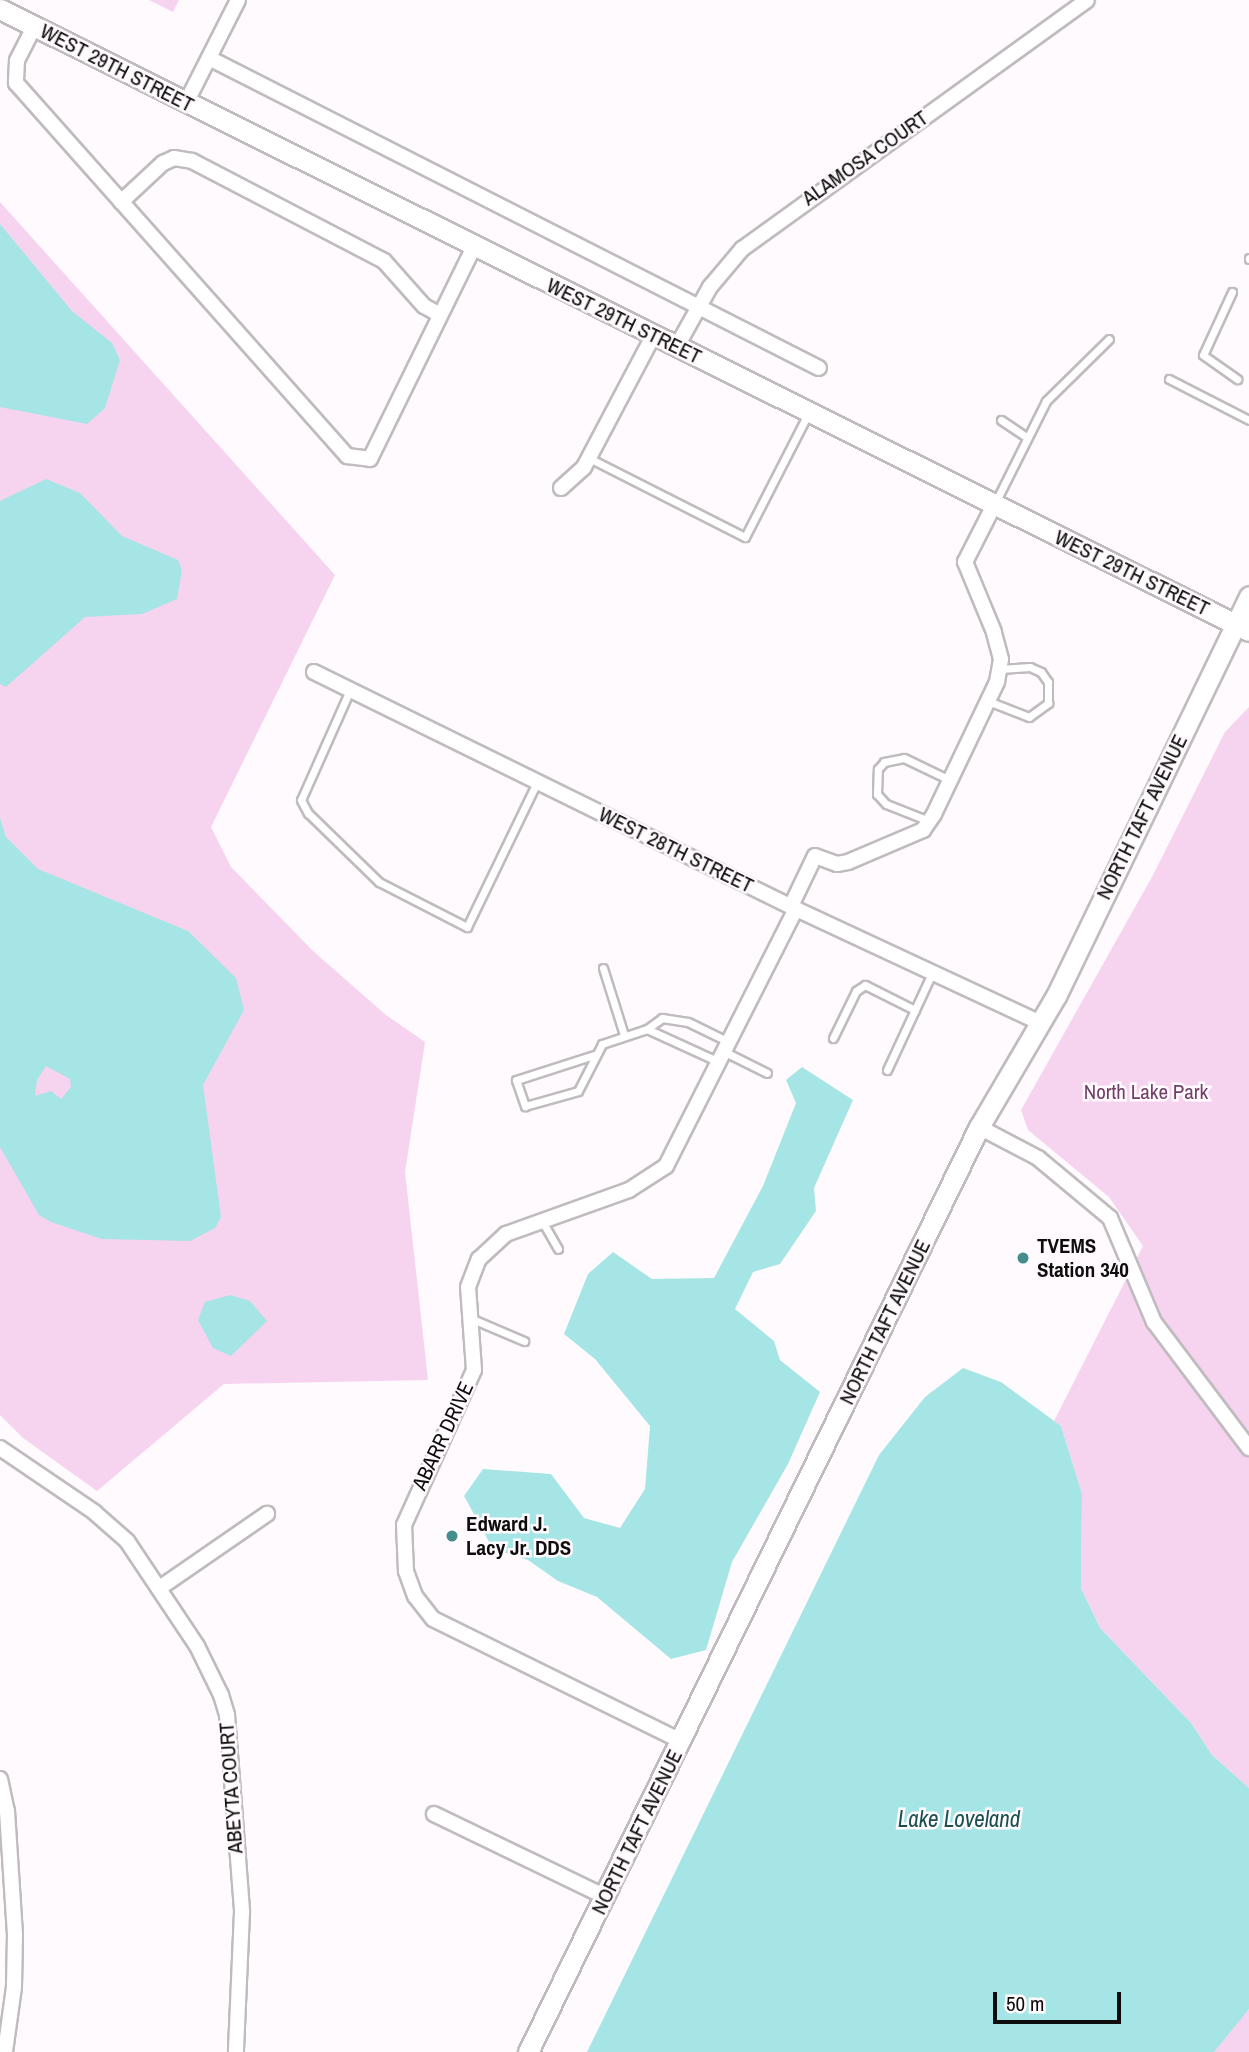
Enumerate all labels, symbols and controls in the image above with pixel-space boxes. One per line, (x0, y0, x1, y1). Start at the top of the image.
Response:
street label: WEST 29TH STREET (36, 18, 198, 118)
street label: ALAMOSA COURT (797, 105, 933, 211)
street label: WEST 29TH STREET (542, 273, 706, 369)
street label: WEST 29TH STREET (1050, 525, 1214, 621)
street label: NORTH TAFT AVENUE (1091, 730, 1193, 904)
street label: WEST 28TH STREET (594, 802, 758, 898)
park label: North Lake Park (1084, 1079, 1208, 1105)
place label: TVEMS Station 340 (1037, 1233, 1129, 1283)
street label: NORTH TAFT AVENUE (834, 1235, 936, 1409)
marker: TVEMS Station 340 (1015, 1250, 1031, 1266)
street label: ABARR DRIVE (407, 1378, 479, 1494)
place label: Edward J. Lacy Jr. DDS (466, 1511, 571, 1561)
marker: Edward J. Lacy Jr. DDS (444, 1528, 460, 1544)
street label: ABEYTA COURT (214, 1721, 248, 1855)
street label: NORTH TAFT AVENUE (586, 1745, 688, 1919)
water label: Lake Loveland (898, 1805, 1020, 1833)
scale bar (997, 1979, 1125, 2023)
text: 50 m (1006, 1989, 1044, 2018)

